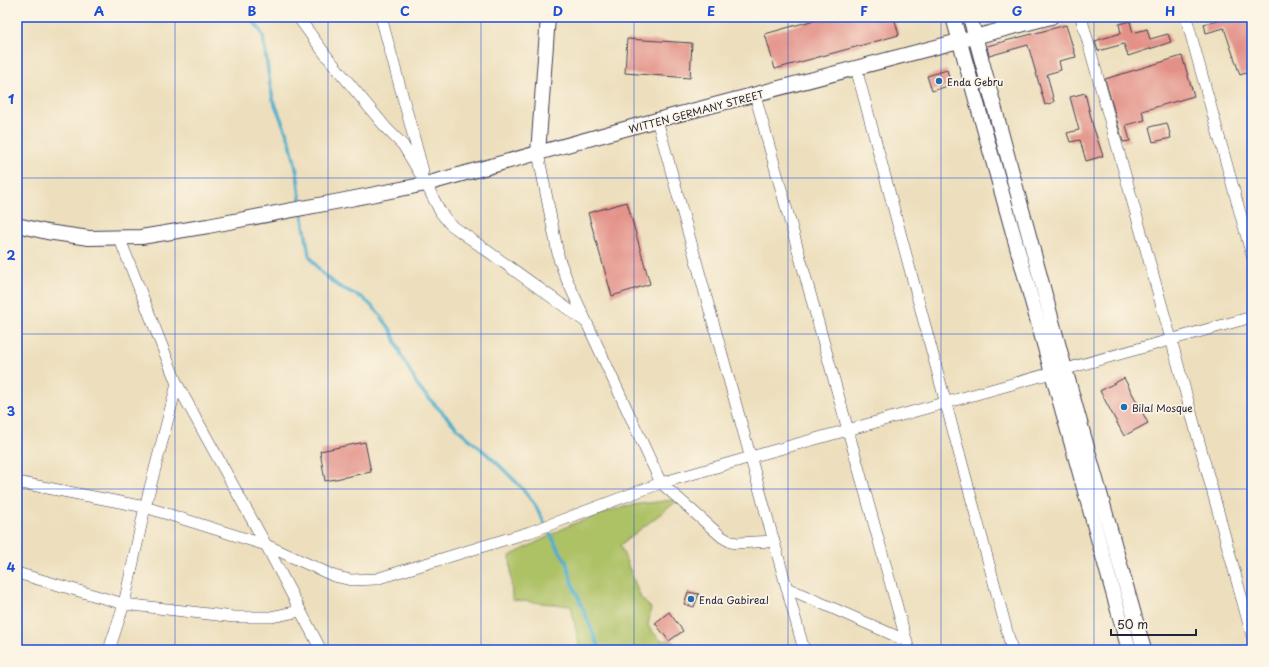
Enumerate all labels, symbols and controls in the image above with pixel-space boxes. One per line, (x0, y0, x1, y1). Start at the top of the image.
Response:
text: A (94, 1, 104, 20)
text: B (248, 1, 257, 20)
text: C (400, 1, 410, 20)
text: D (553, 1, 563, 20)
text: E (707, 1, 715, 20)
text: F (860, 1, 868, 20)
text: G (1012, 1, 1022, 20)
text: H (1165, 1, 1175, 20)
place label: Enda Gebru (947, 74, 1003, 89)
marker: Enda Gebru (934, 76, 944, 86)
street label: WITTEN GERMANY STREET (627, 86, 766, 136)
text: 1 (8, 89, 14, 108)
text: 2 (6, 245, 16, 264)
place label: Bilal Mosque (1132, 400, 1193, 415)
text: 3 (7, 401, 16, 420)
marker: Bilal Mosque (1119, 402, 1129, 412)
text: 4 (7, 557, 16, 576)
place label: Enda Gabireal (699, 592, 769, 607)
marker: Enda Gabireal (686, 594, 696, 604)
scale bar (1111, 611, 1196, 637)
text: 50 m (1117, 615, 1148, 633)

